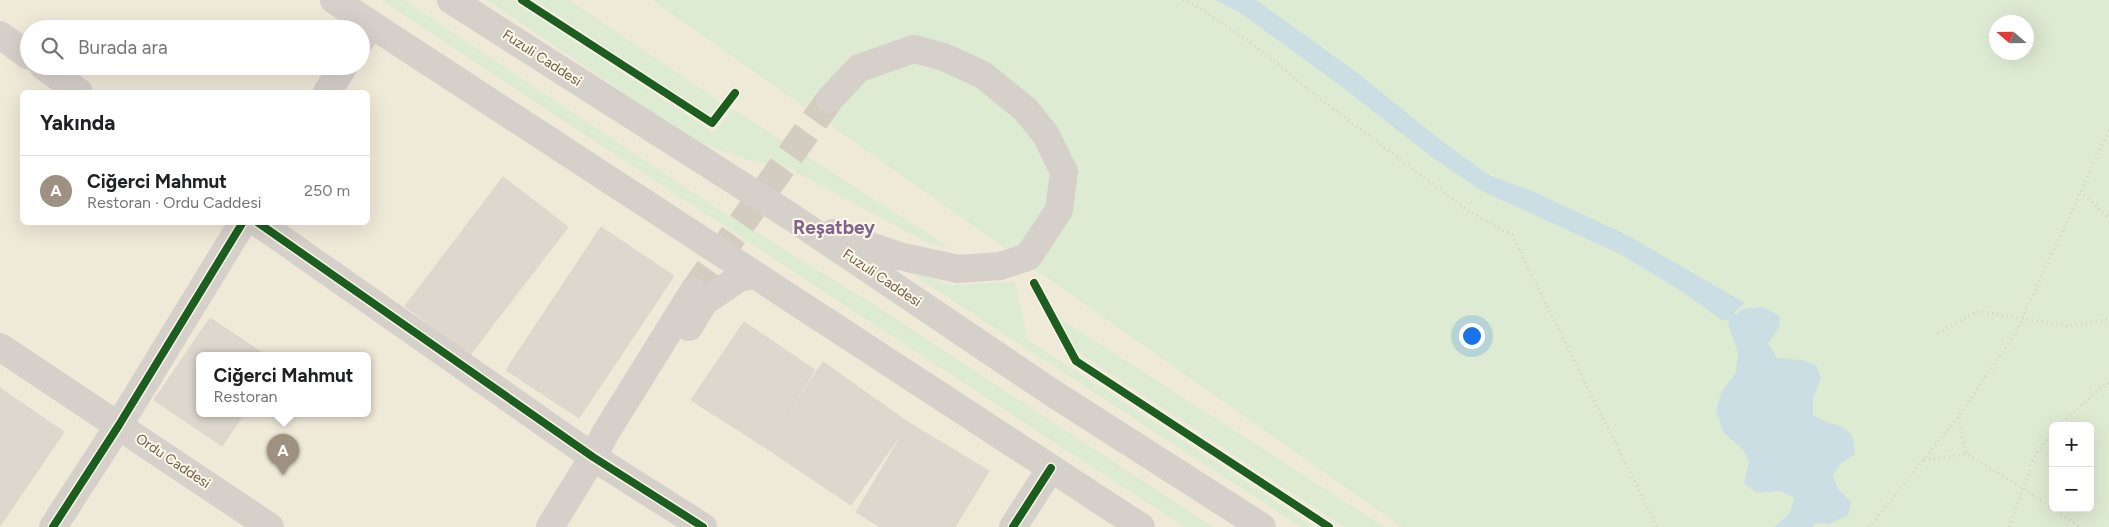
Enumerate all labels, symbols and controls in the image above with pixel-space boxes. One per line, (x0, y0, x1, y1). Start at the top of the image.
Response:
north arrow (1989, 15, 2034, 60)
search box (20, 20, 370, 75)
street label: Fuzuli Caddesi (499, 26, 585, 90)
icon: search (38, 34, 66, 62)
text: Burada ara (78, 36, 168, 59)
text: Yakında (40, 110, 115, 135)
text: Ciğerci Mahmut (87, 170, 227, 193)
text: A (50, 181, 62, 200)
text: 250 m (304, 181, 350, 200)
text: Restoran · Ordu Caddesi (87, 193, 261, 212)
district label: Reşatbey (793, 216, 875, 239)
street label: Fuzuli Caddesi (840, 246, 924, 310)
your location (1459, 323, 1485, 349)
popup (196, 352, 371, 417)
text: Ciğerci Mahmut (213, 364, 354, 387)
text: Restoran (213, 387, 277, 406)
map controls (2049, 422, 2094, 512)
button: + (2049, 422, 2094, 467)
street label: Ordu Caddesi (133, 430, 213, 492)
pin: A (267, 434, 299, 475)
button: − (2049, 467, 2094, 512)

